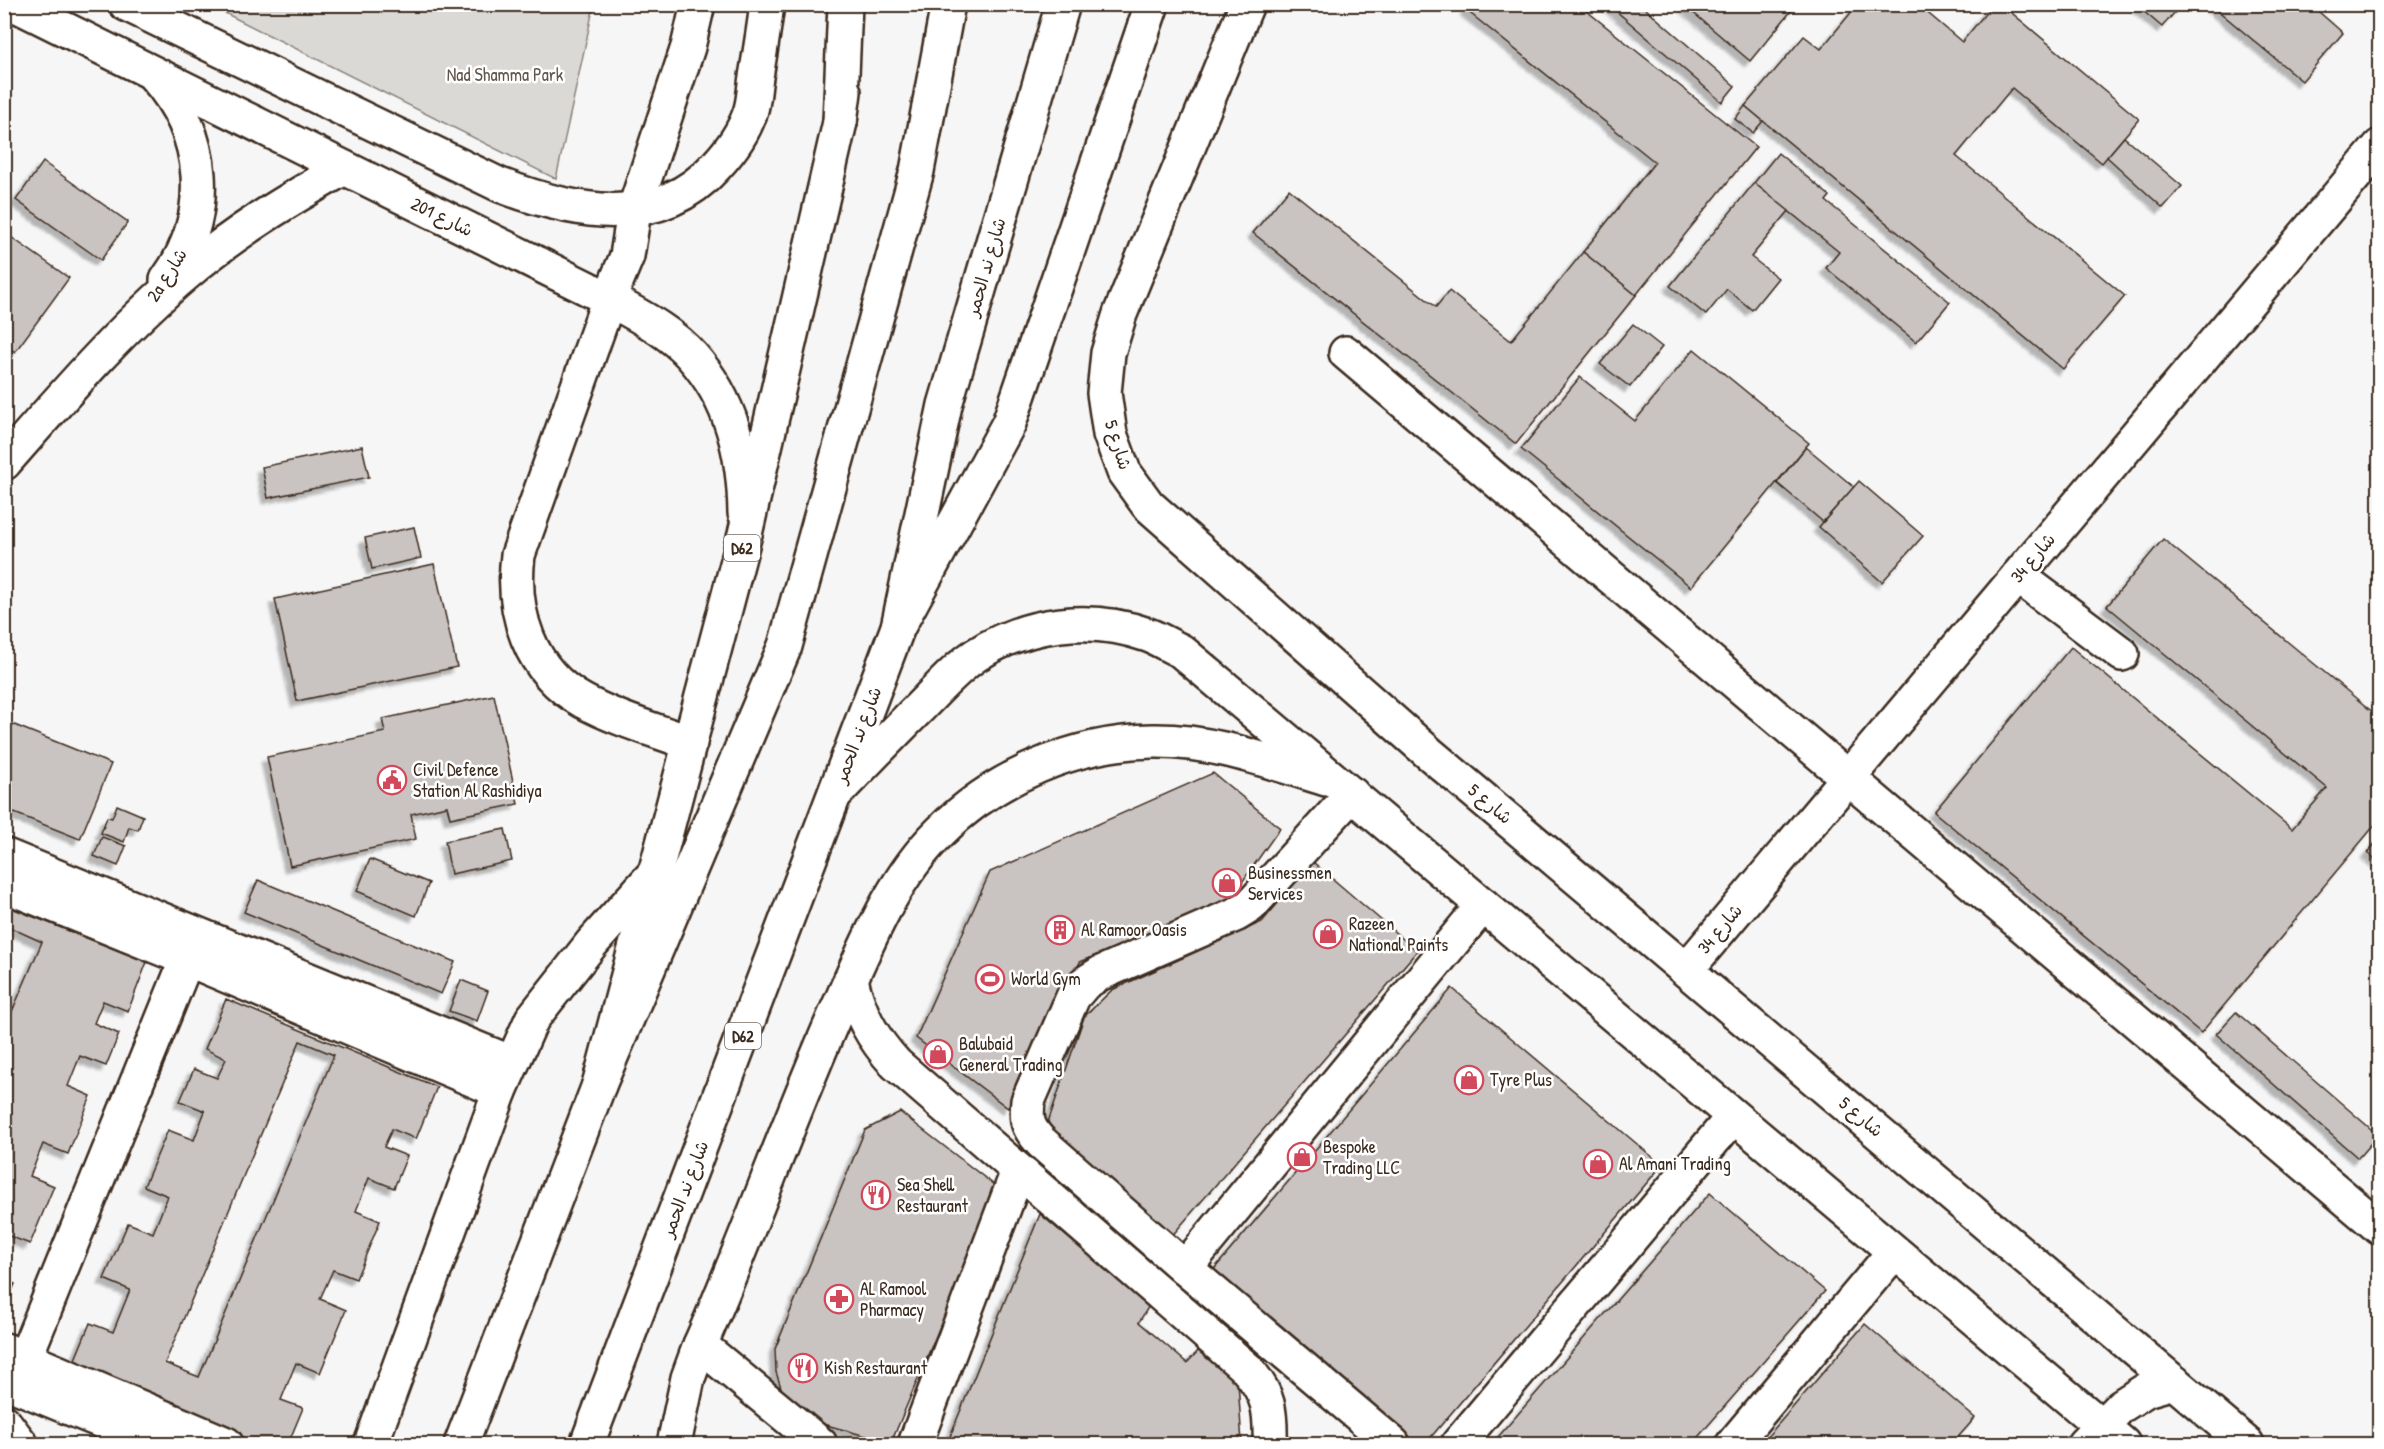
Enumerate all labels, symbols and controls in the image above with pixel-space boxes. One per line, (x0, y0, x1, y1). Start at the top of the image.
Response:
park label: Nad Shamma Park (447, 62, 564, 87)
street label: شارع 201 (407, 191, 477, 242)
street label: شارع ند الحمر (959, 215, 1012, 321)
street label: 2a شارع (140, 243, 193, 306)
street label: شارع 5 (1099, 417, 1138, 473)
street label: شارع 34 (2004, 527, 2061, 588)
road number: D62 (724, 535, 760, 561)
street label: شارع ند الحمر (827, 683, 887, 789)
place label: Civil Defence Station Al Rashidiya (413, 757, 541, 803)
public building icon: Civil Defence Station Al Rashidiya (376, 764, 408, 796)
street label: شارع 5 (1463, 778, 1518, 829)
place label: Businessmen Services (1248, 860, 1332, 906)
shop icon: Businessmen Services (1211, 867, 1243, 899)
street label: شارع 34 (1691, 898, 1748, 959)
place label: Razeen National Paints (1349, 911, 1448, 957)
building icon: Al Ramoor Oasis (1044, 914, 1076, 946)
place label: Al Ramoor Oasis (1081, 917, 1187, 942)
shop icon: Razeen National Paints (1312, 918, 1344, 950)
sports icon: World Gym (974, 963, 1006, 995)
place label: World Gym (1011, 966, 1081, 991)
road number: D62 (725, 1023, 761, 1049)
place label: Balubaid General Trading (959, 1031, 1063, 1077)
shop icon: Balubaid General Trading (922, 1038, 954, 1070)
shop icon: Tyre Plus (1453, 1064, 1485, 1096)
place label: Tyre Plus (1490, 1067, 1552, 1092)
street label: شارع 5 (1834, 1091, 1889, 1142)
place label: Bespoke Trading LLC (1323, 1134, 1400, 1180)
street label: شارع ند الحمر (654, 1137, 714, 1243)
shop icon: Bespoke Trading LLC (1286, 1141, 1318, 1173)
shop icon: Al Amani Trading (1582, 1148, 1614, 1180)
place label: Al Amani Trading (1619, 1151, 1731, 1176)
place label: Sea Shell Restaurant (897, 1172, 969, 1218)
restaurant icon: Sea Shell Restaurant (860, 1179, 892, 1211)
place label: AL Ramool Pharmacy (860, 1276, 927, 1322)
pharmacy icon: AL Ramool Pharmacy (823, 1283, 855, 1315)
restaurant icon: Kish Restaurant (787, 1352, 819, 1384)
place label: Kish Restaurant (824, 1355, 928, 1380)

